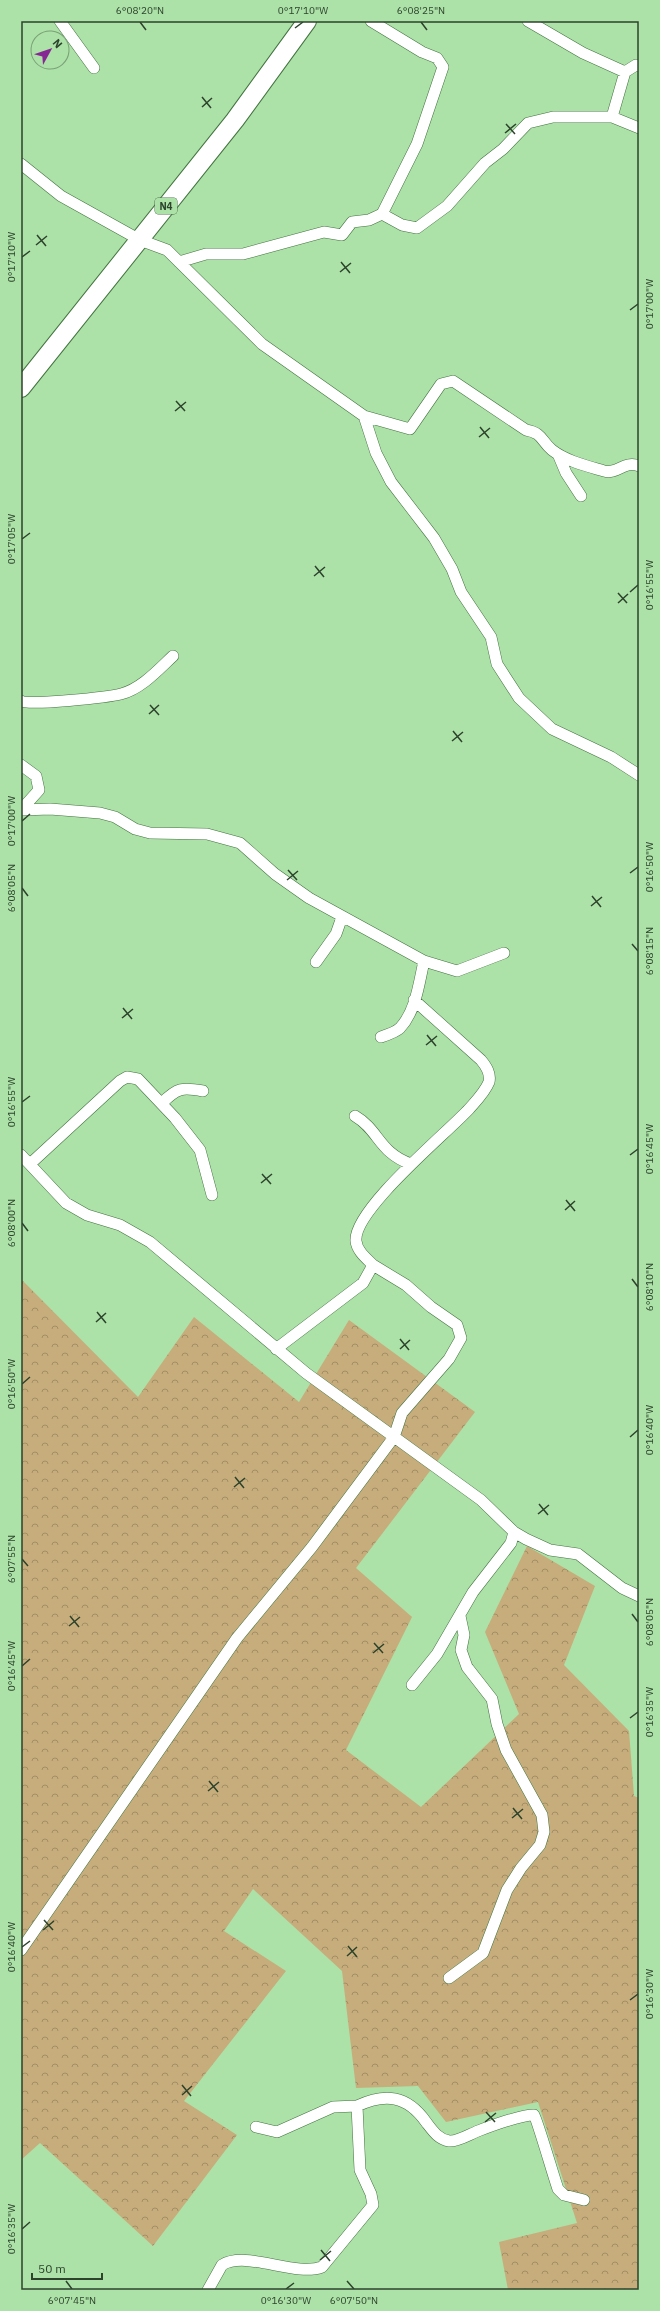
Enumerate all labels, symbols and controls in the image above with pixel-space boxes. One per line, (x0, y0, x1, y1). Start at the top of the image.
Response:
text: 6°08'20"N (116, 4, 164, 17)
text: 0°17'10"W (278, 4, 328, 17)
text: 6°08'25"N (397, 4, 445, 17)
north arrow (30, 30, 70, 70)
text: N (50, 36, 66, 51)
road number: N4 (155, 198, 177, 214)
text: 0°17'10"W (5, 232, 18, 282)
text: 0°17'00"W (643, 279, 656, 329)
text: 0°17'05"W (5, 514, 18, 564)
text: 0°16'55"W (643, 560, 656, 610)
text: 0°17'00"W (5, 796, 18, 846)
text: 0°16'50"W (643, 842, 656, 892)
text: 6°08'05"N (5, 864, 18, 912)
text: 6°08'15"N (643, 927, 656, 975)
text: 0°16'55"W (5, 1077, 18, 1127)
text: 0°16'45"W (643, 1124, 656, 1174)
text: 6°08'00"N (5, 1199, 18, 1247)
text: 6°08'10"N (643, 1263, 656, 1311)
text: 0°16'50"W (5, 1359, 18, 1409)
text: 0°16'40"W (643, 1405, 656, 1455)
text: 6°07'55"N (5, 1535, 18, 1583)
text: 6°08'05"N (643, 1598, 656, 1646)
text: 0°16'45"W (5, 1641, 18, 1691)
text: 0°16'35"W (643, 1687, 656, 1737)
text: 0°16'40"W (5, 1922, 18, 1972)
text: 0°16'30"W (643, 1969, 656, 2019)
text: 0°16'35"W (5, 2204, 18, 2254)
scale bar (32, 2255, 102, 2281)
text: 50 m (38, 2261, 66, 2276)
text: 6°07'45"N (48, 2294, 96, 2307)
text: 0°16'30"W (261, 2294, 311, 2307)
text: 6°07'50"N (330, 2294, 378, 2307)

